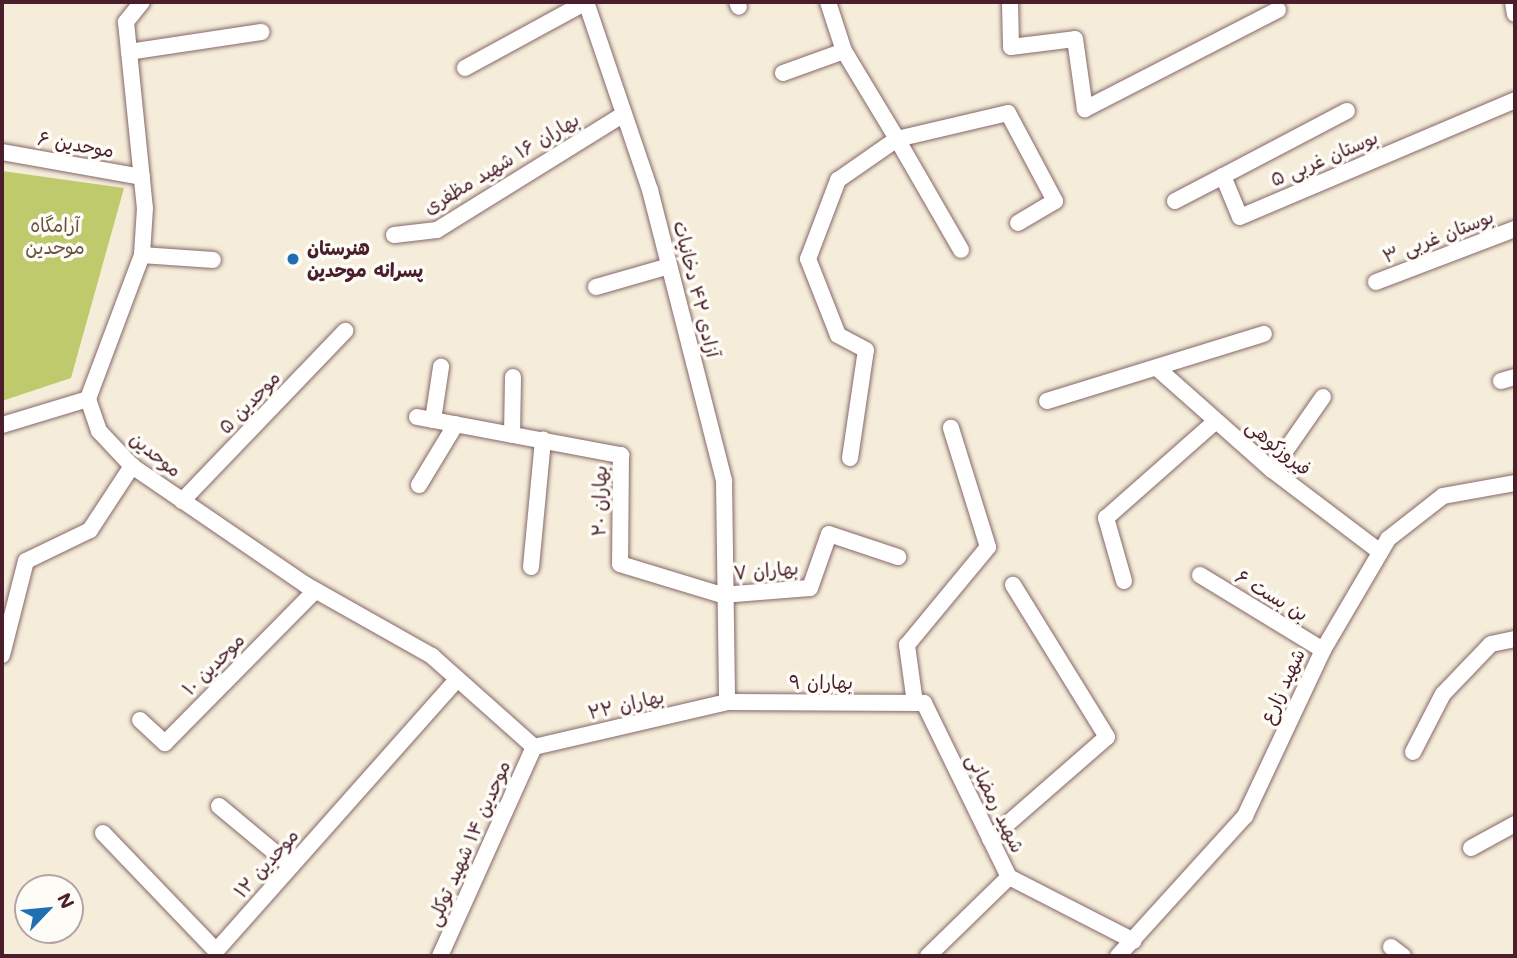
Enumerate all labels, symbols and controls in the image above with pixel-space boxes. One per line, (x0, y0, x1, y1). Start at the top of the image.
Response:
street label: بهاران ۱۶ شهید مظفری (419, 108, 583, 218)
street label: بوستان غربی ۵ (1267, 125, 1381, 191)
street label: موحدین ۶ (36, 126, 116, 162)
street label: بوستان غربی ۳ (1379, 204, 1497, 268)
park label: آرامگاه موحدین (25, 214, 85, 258)
street label: آزادی ۴۲ دخانیات (669, 218, 725, 360)
place label: هنرستان پسرانه موحدین (307, 237, 423, 281)
marker: هنرستان پسرانه موحدین (285, 251, 301, 267)
street label: موحدین ۵ (213, 366, 285, 438)
street label: فیروزکوهی (1242, 414, 1316, 480)
street label: موحدین (126, 426, 186, 482)
street label: بهاران ۲۰ (587, 465, 611, 537)
street label: بهاران ۷ (732, 556, 800, 584)
street label: بن بست ۶ (1231, 564, 1313, 626)
street label: موحدین ۱۰ (177, 628, 249, 700)
street label: شهید زارع (1255, 645, 1309, 727)
street label: بهاران ۹ (789, 671, 853, 693)
street label: بهاران ۲۲ (586, 684, 666, 724)
street label: شهید رمضانی (962, 750, 1030, 856)
street label: موحدین ۱۴ شهید توکلی (421, 757, 515, 929)
street label: موحدین ۱۲ (229, 824, 303, 902)
north arrow (14, 874, 84, 944)
text: N (52, 888, 81, 912)

